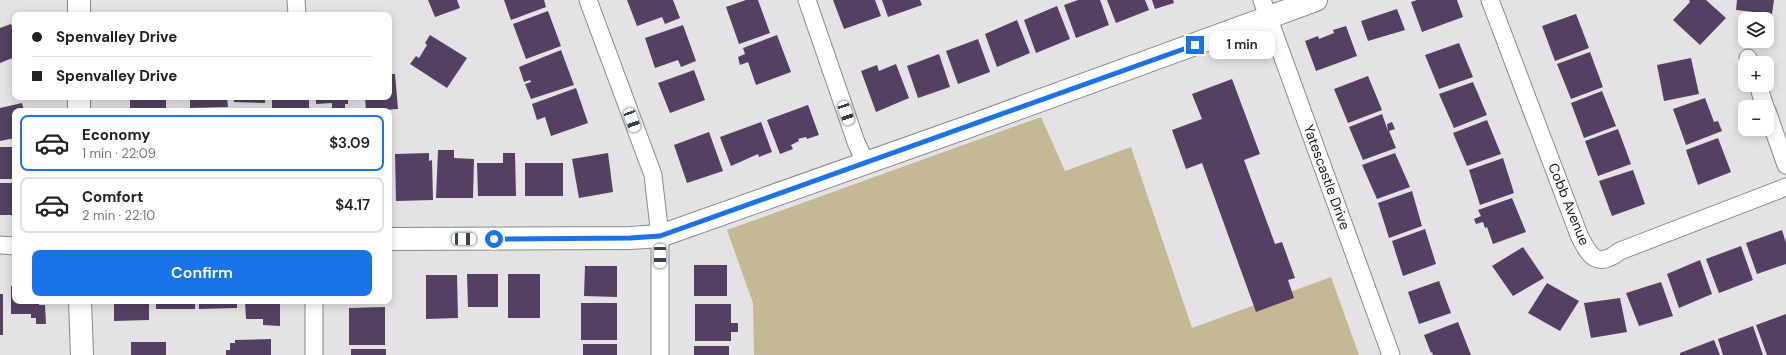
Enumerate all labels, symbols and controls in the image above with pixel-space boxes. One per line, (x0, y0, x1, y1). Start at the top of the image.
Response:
map controls (1738, 12, 1774, 136)
button: layers (1738, 12, 1774, 48)
text: Spenvalley Drive (56, 27, 177, 47)
callout: 1 min (1209, 31, 1275, 59)
route end (1186, 36, 1204, 54)
text: 1 min (1226, 36, 1258, 53)
button: + (1738, 56, 1774, 92)
text: Spenvalley Drive (56, 66, 177, 86)
car (836, 100, 856, 126)
button: − (1738, 100, 1774, 136)
car (622, 107, 642, 133)
street label: Yatescastle Drive (1300, 122, 1354, 232)
icon: car (34, 125, 70, 161)
text: Economy (82, 125, 150, 145)
text: $3.09 (329, 133, 370, 153)
text: 1 min · 22:09 (82, 145, 156, 162)
street label: Cobb Avenue (1544, 160, 1594, 248)
icon: car (34, 187, 70, 223)
text: Comfort (82, 187, 143, 207)
text: $4.17 (335, 195, 370, 215)
text: 2 min · 22:10 (82, 207, 155, 224)
route start (485, 230, 503, 248)
car (452, 233, 476, 245)
car (654, 244, 666, 268)
button: Confirm (32, 250, 372, 296)

